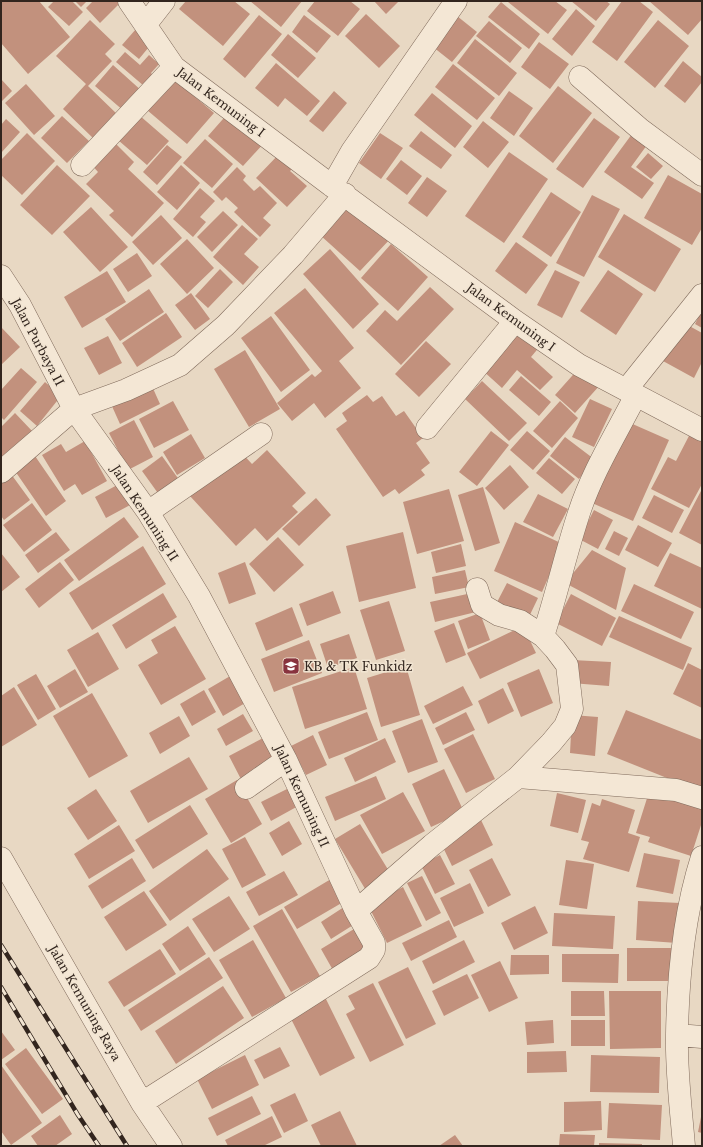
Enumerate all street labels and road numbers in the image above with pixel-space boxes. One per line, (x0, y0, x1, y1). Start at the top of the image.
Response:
street label: Jalan Kemuning I (172, 63, 268, 140)
street label: Jalan Kemuning I (462, 279, 558, 354)
street label: Jalan Purbaya II (8, 294, 67, 388)
street label: Jalan Kemuning II (107, 461, 182, 564)
street label: Jalan Kemuning II (271, 741, 332, 850)
street label: Jalan Kemuning Raya (45, 941, 124, 1064)

